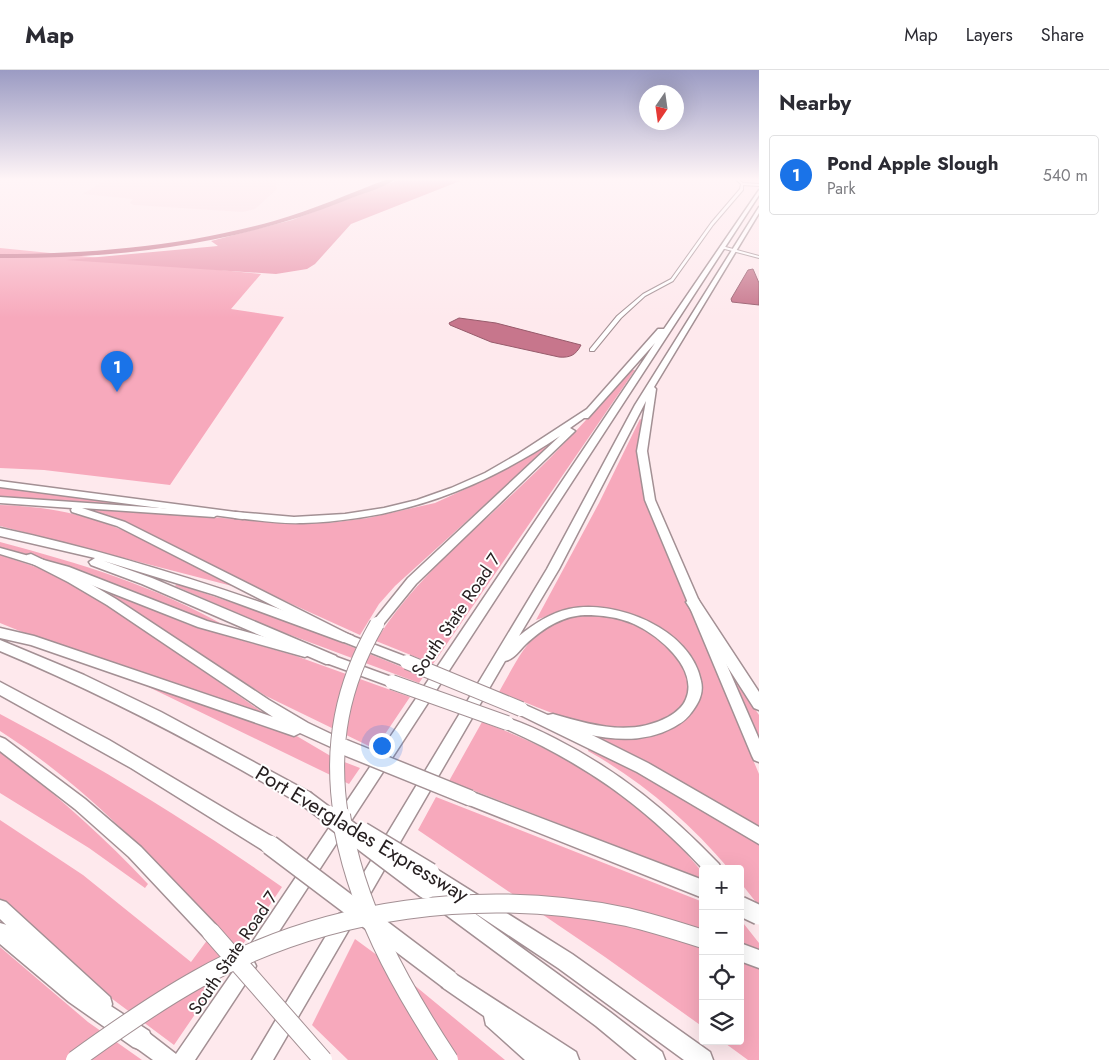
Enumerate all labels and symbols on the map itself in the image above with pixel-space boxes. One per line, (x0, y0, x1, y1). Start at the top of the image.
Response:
north arrow (639, 85, 684, 130)
pin: 1 (101, 351, 133, 392)
street label: South State Road 7 (405, 548, 507, 682)
your location (369, 733, 395, 759)
street label: Port Everglades Expressway (250, 758, 475, 910)
street label: South State Road 7 (182, 886, 284, 1020)

